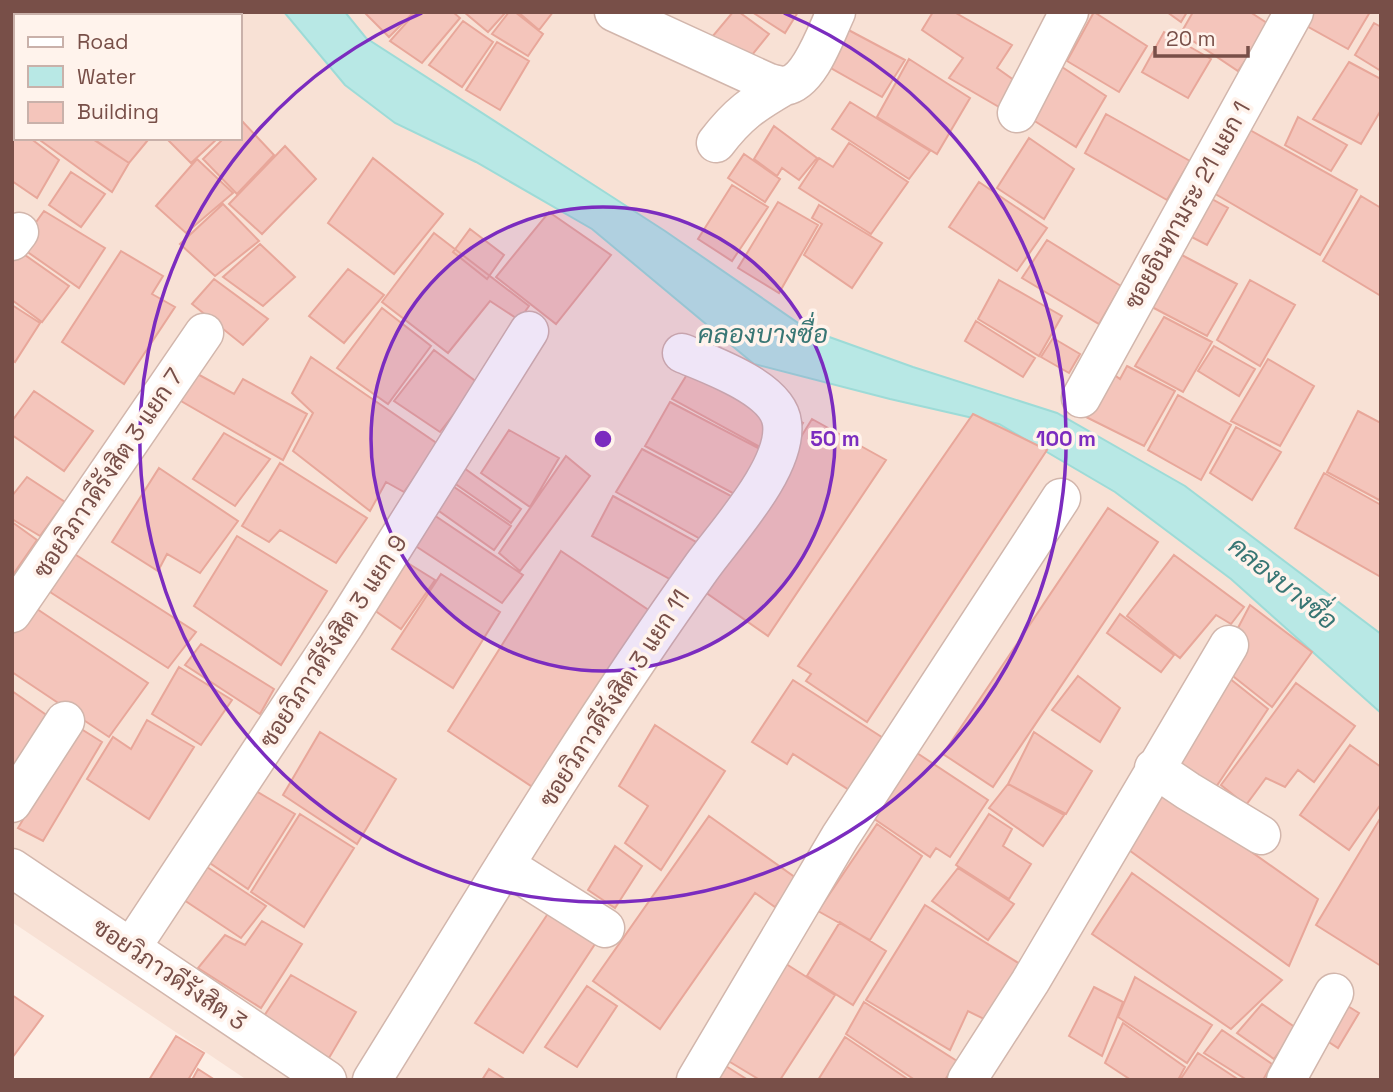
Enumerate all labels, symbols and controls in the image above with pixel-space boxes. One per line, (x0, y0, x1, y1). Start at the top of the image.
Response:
legend (14, 14, 242, 140)
scale bar (1155, 14, 1248, 58)
text: 20 m (1166, 25, 1216, 52)
text: Road (77, 28, 129, 55)
text: Water (77, 63, 136, 90)
street label: ซอยอินทามระ 21 แยก 1 (1117, 96, 1257, 314)
text: Building (77, 98, 159, 125)
water label: คลองบางซื่อ (698, 312, 828, 351)
street label: ซอยวิภาวดีรังสิต 3 แยก 7 (26, 362, 190, 584)
text: 50 m (810, 425, 860, 452)
text: 100 m (1036, 425, 1096, 452)
centre of rings (591, 427, 615, 451)
water label: คลองบางซื่อ (1222, 525, 1347, 637)
street label: ซอยวิภาวดีรังสิต 3 แยก 9 (252, 529, 414, 753)
street label: ซอยวิภาวดีรังสิต 3 แยก 11 (532, 583, 696, 813)
street label: ซอยวิภาวดีรังสิต 3 (87, 911, 253, 1037)

